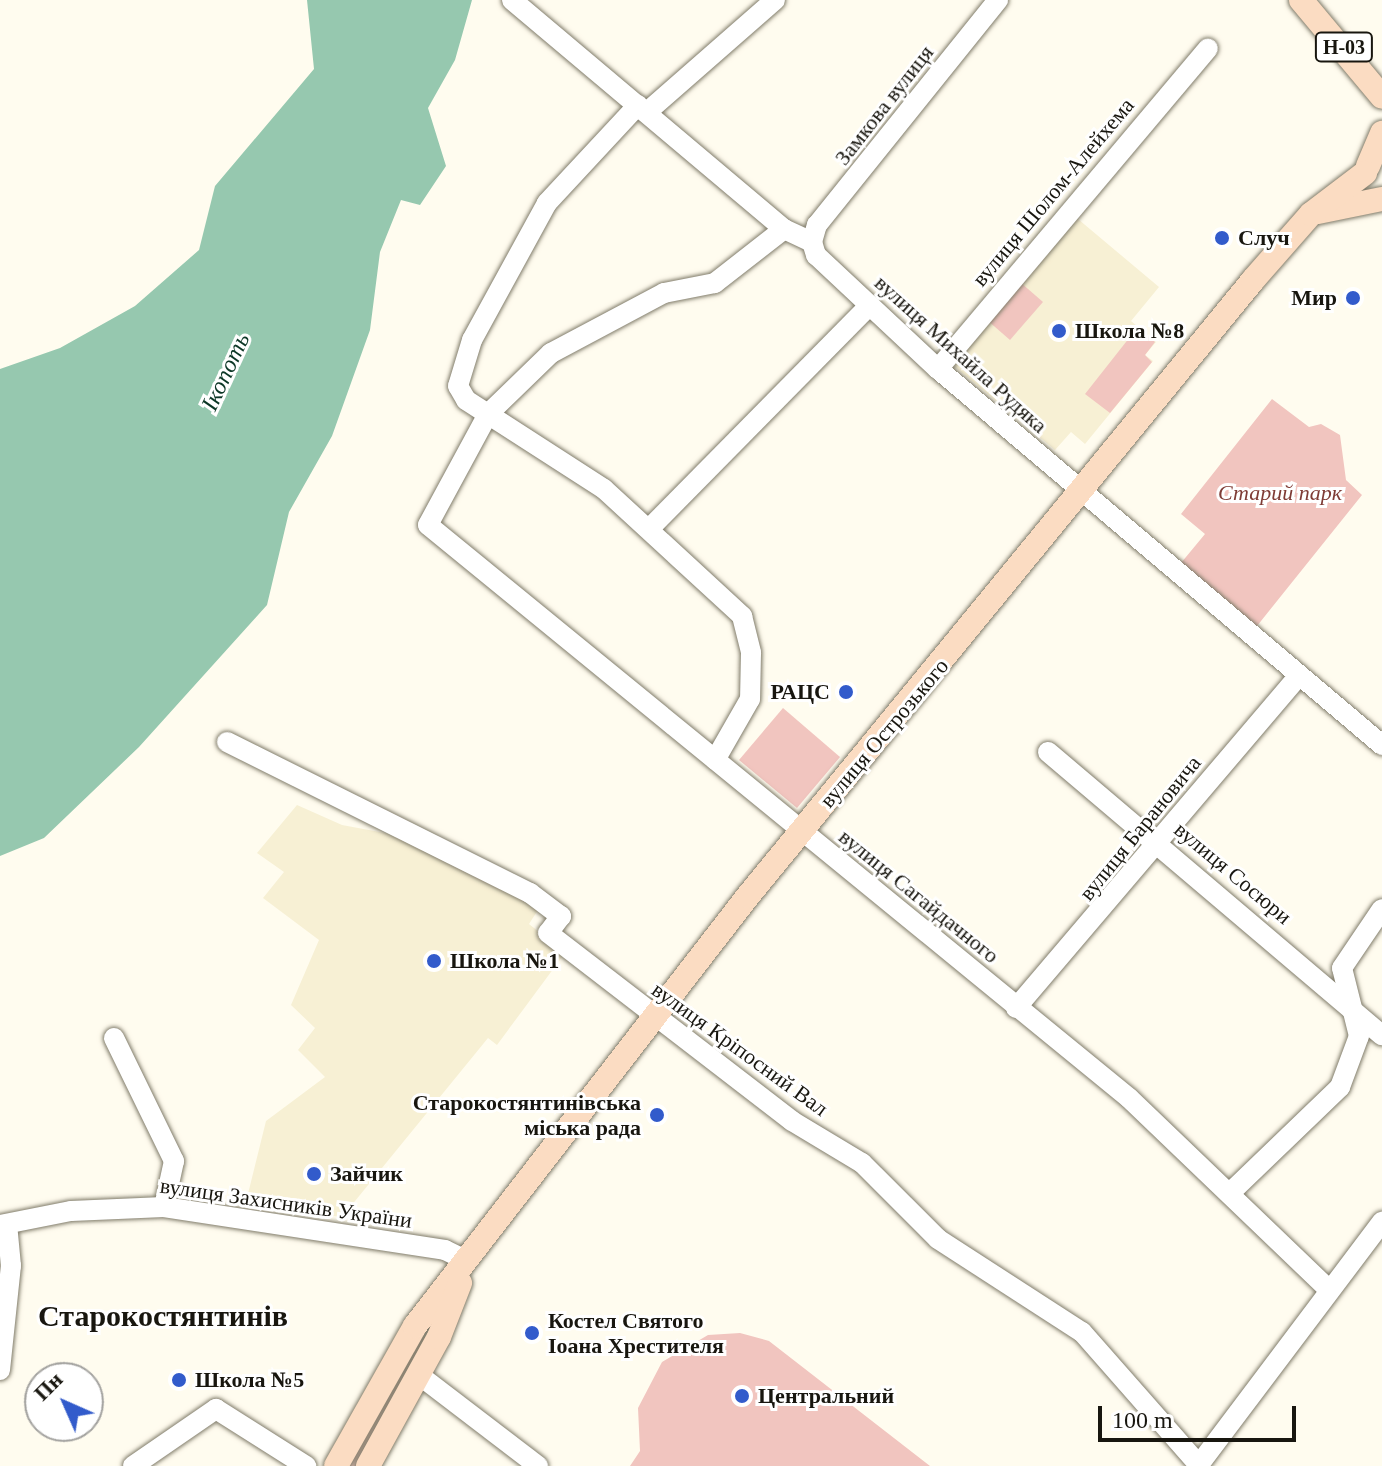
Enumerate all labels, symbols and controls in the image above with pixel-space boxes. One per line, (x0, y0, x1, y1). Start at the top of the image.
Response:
road number: Н-03 (1314, 31, 1374, 63)
street label: Замкова вулиця (829, 40, 939, 170)
street label: вулиця Шолом-Алейхема (966, 92, 1140, 292)
place label: Случ (1238, 225, 1290, 251)
marker: Случ (1213, 229, 1231, 247)
street label: вулиця Михайла Рудяка (869, 270, 1053, 438)
place label: Мир (1291, 285, 1337, 311)
marker: Мир (1344, 289, 1362, 307)
place label: Школа №8 (1075, 318, 1184, 344)
marker: Школа №8 (1050, 322, 1068, 340)
water label: Ікопоть (196, 329, 256, 415)
park label: Старий парк (1218, 480, 1342, 506)
street label: вулиця Острозького (814, 653, 954, 813)
place label: РАЦС (770, 679, 830, 705)
marker: РАЦС (837, 683, 855, 701)
street label: вулиця Барановича (1073, 750, 1207, 906)
street label: вулиця Сосюри (1169, 816, 1297, 930)
street label: вулиця Сагайдачного (834, 823, 1004, 969)
place label: Школа №1 (450, 948, 559, 974)
marker: Школа №1 (425, 952, 443, 970)
street label: вулиця Кріпосний Вал (647, 976, 833, 1122)
place label: Старокостянтинівська міська рада (413, 1089, 641, 1140)
marker: Старокостянтинівська міська рада (648, 1106, 666, 1124)
place label: Зайчик (330, 1161, 403, 1187)
marker: Зайчик (305, 1165, 323, 1183)
street label: вулиця Захисників України (158, 1172, 414, 1234)
district label: Старокостянтинів (38, 1298, 288, 1334)
place label: Костел Святого Іоана Хрестителя (548, 1307, 724, 1358)
marker: Костел Святого Іоана Хрестителя (523, 1324, 541, 1342)
north arrow (24, 1362, 104, 1442)
text: Пн (29, 1367, 67, 1405)
place label: Школа №5 (195, 1367, 304, 1393)
marker: Школа №5 (170, 1371, 188, 1389)
place label: Центральний (758, 1383, 894, 1409)
marker: Центральний (733, 1387, 751, 1405)
scale bar (1102, 1390, 1300, 1440)
text: 100 m (1112, 1407, 1173, 1433)

